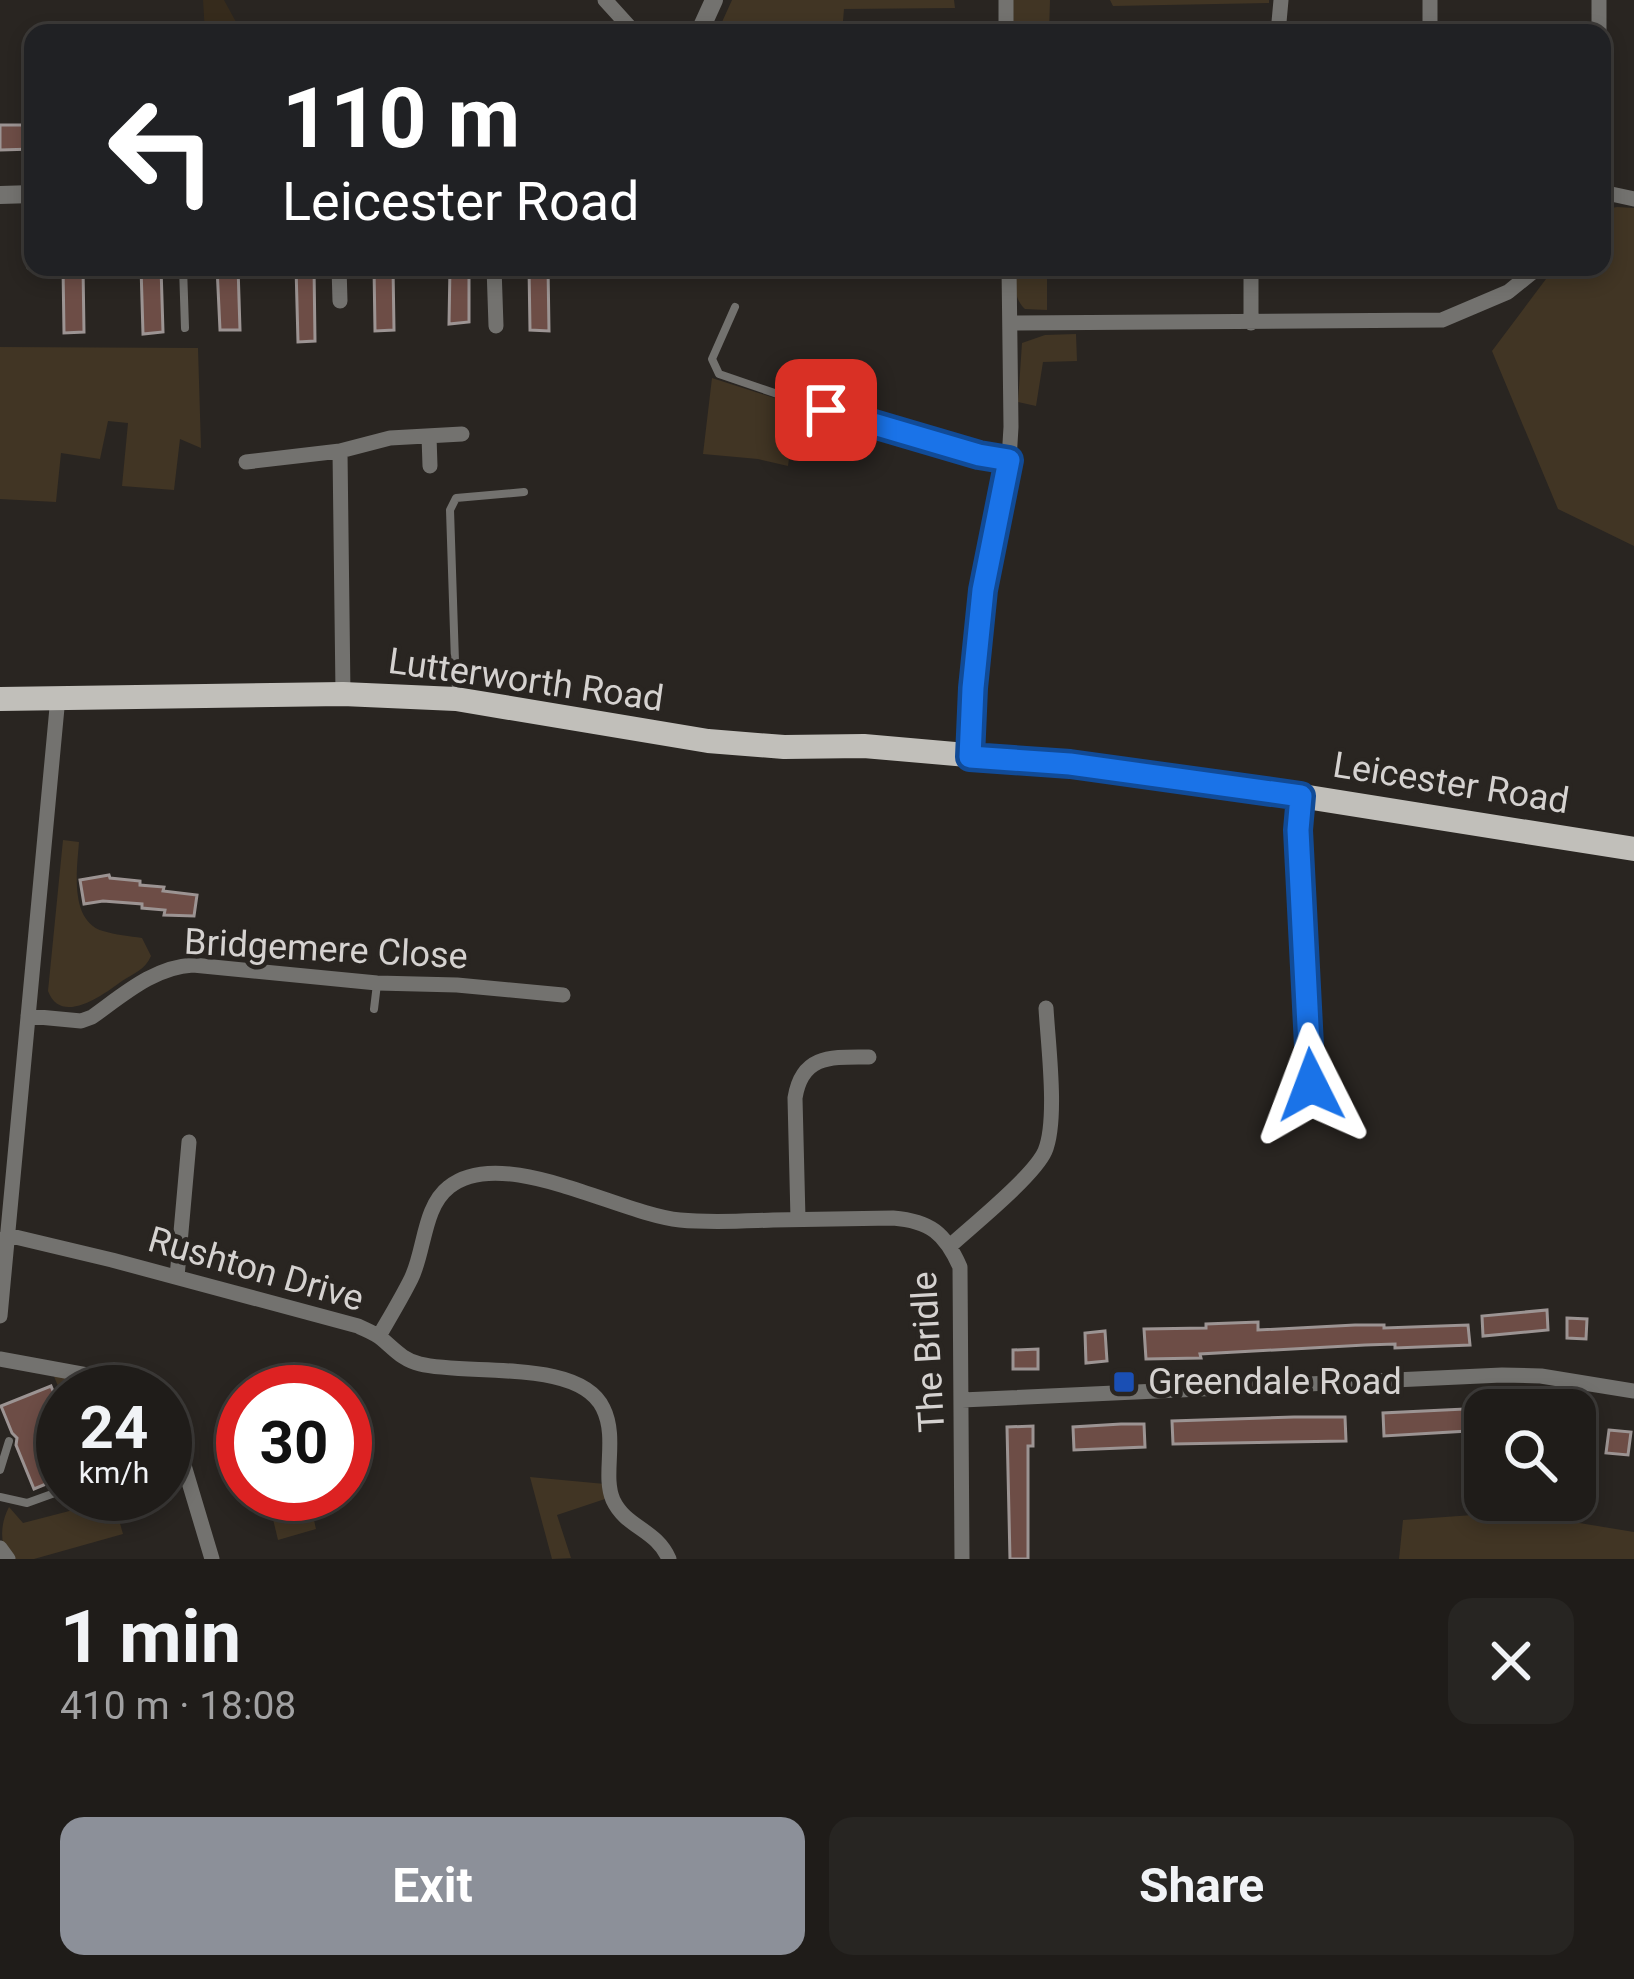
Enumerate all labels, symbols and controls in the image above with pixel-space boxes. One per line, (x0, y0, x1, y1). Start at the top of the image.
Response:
text: 110 m (282, 69, 520, 168)
icon: left (84, 72, 240, 228)
text: Leicester Road (282, 170, 640, 233)
pin (775, 359, 877, 461)
icon: arrive (793, 377, 859, 443)
street label: Lutterworth Road (386, 640, 666, 720)
street label: Leicester Road (1330, 744, 1572, 822)
street label: Bridgemere Close (183, 921, 469, 977)
position arrow (1248, 1022, 1374, 1148)
street label: Rushton Drive (143, 1218, 369, 1320)
street label: The Bridle (903, 1271, 953, 1433)
place label: Greendale Road (1148, 1361, 1402, 1403)
speed limit sign: 30 (216, 1365, 372, 1521)
marker: Greendale Road (1111, 1369, 1137, 1395)
map controls (1464, 1389, 1596, 1521)
button: search (1464, 1389, 1596, 1521)
text: 24 (80, 1392, 148, 1463)
text: km/h (79, 1455, 149, 1490)
text: 1 min (60, 1595, 241, 1680)
button: close (1448, 1598, 1574, 1724)
text: 410 m · 18:08 (60, 1683, 296, 1729)
button: Exit (60, 1817, 805, 1955)
button: Share (829, 1817, 1574, 1955)

